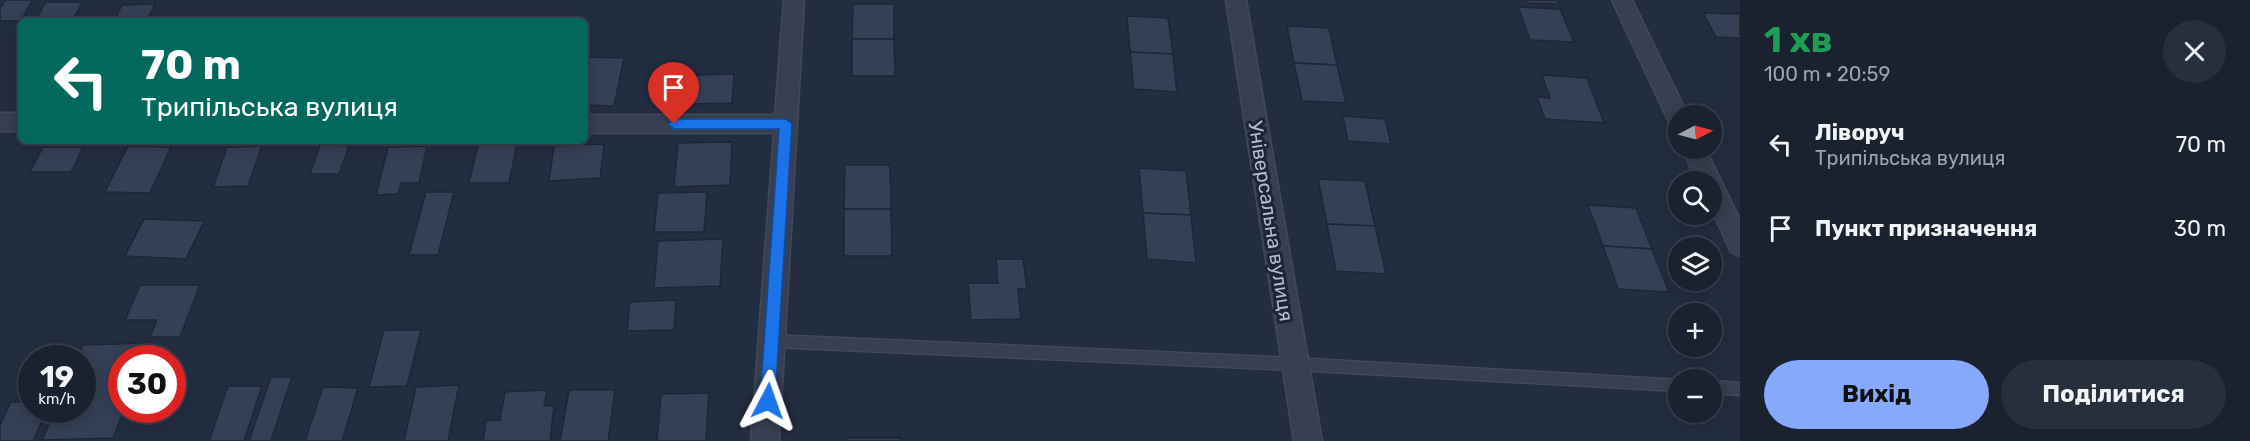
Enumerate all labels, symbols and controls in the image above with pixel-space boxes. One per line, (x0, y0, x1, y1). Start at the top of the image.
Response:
text: 1 хв (1764, 18, 1833, 61)
button: close (2163, 20, 2226, 83)
text: 70 m (141, 40, 241, 90)
icon: left (42, 42, 120, 120)
pin (648, 62, 699, 124)
text: 100 m · 20:59 (1764, 62, 1890, 86)
icon: arrive (657, 71, 690, 104)
text: Трипільська вулиця (141, 91, 398, 123)
north arrow (1668, 105, 1722, 159)
map controls (1668, 105, 1722, 423)
street label: Універсальна вулиця (1243, 119, 1299, 323)
text: Ліворуч (1815, 119, 1905, 146)
icon: left (1764, 128, 1797, 161)
text: 70 m (2176, 131, 2226, 158)
text: Трипільська вулиця (1815, 146, 2005, 170)
button: search (1668, 171, 1722, 225)
icon: arrive (1764, 212, 1797, 245)
text: Пункт призначення (1815, 215, 2037, 242)
text: 30 m (2174, 215, 2226, 242)
button: layers (1668, 237, 1722, 291)
button: + (1668, 303, 1722, 357)
speed limit sign: 30 (108, 345, 186, 423)
text: 19 (40, 359, 74, 395)
button: Вихід (1764, 360, 1989, 429)
button: Поділитися (2001, 360, 2226, 429)
position arrow (736, 369, 800, 433)
button: − (1668, 369, 1722, 423)
text: km/h (38, 390, 76, 408)

